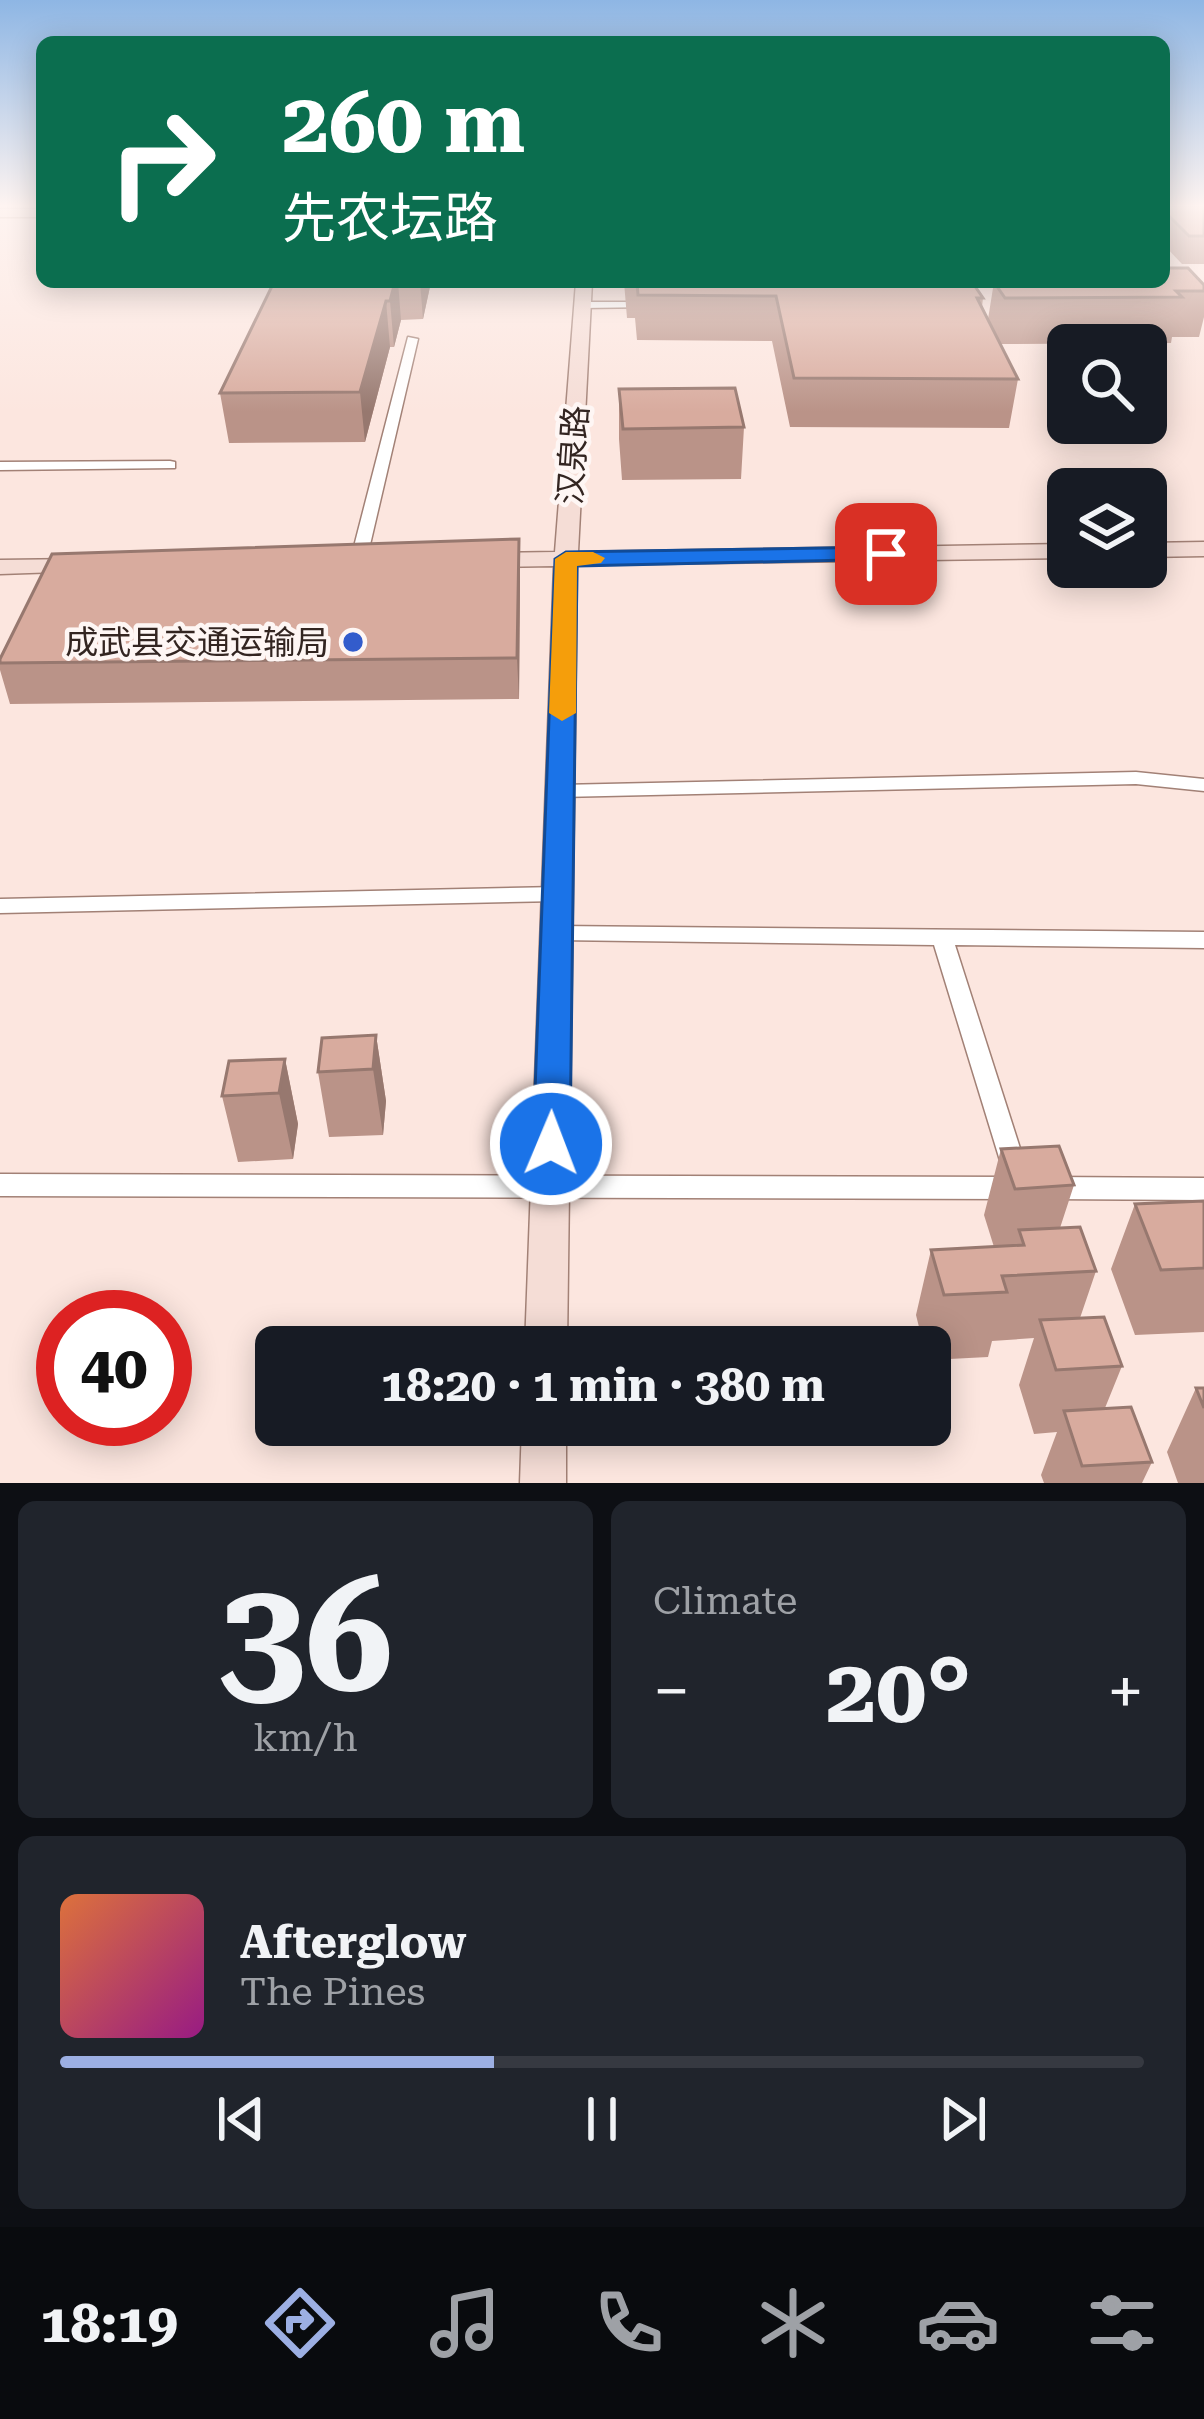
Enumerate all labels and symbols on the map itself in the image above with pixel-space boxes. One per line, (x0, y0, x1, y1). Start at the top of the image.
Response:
street label: 汉泉路 (550, 404, 596, 506)
pin (835, 503, 937, 605)
place label: 成武县交通运输局 (65, 623, 329, 662)
marker: 成武县交通运输局 (340, 629, 366, 655)
position arrow (488, 1081, 614, 1207)
speed limit sign: 40 (36, 1290, 192, 1446)

